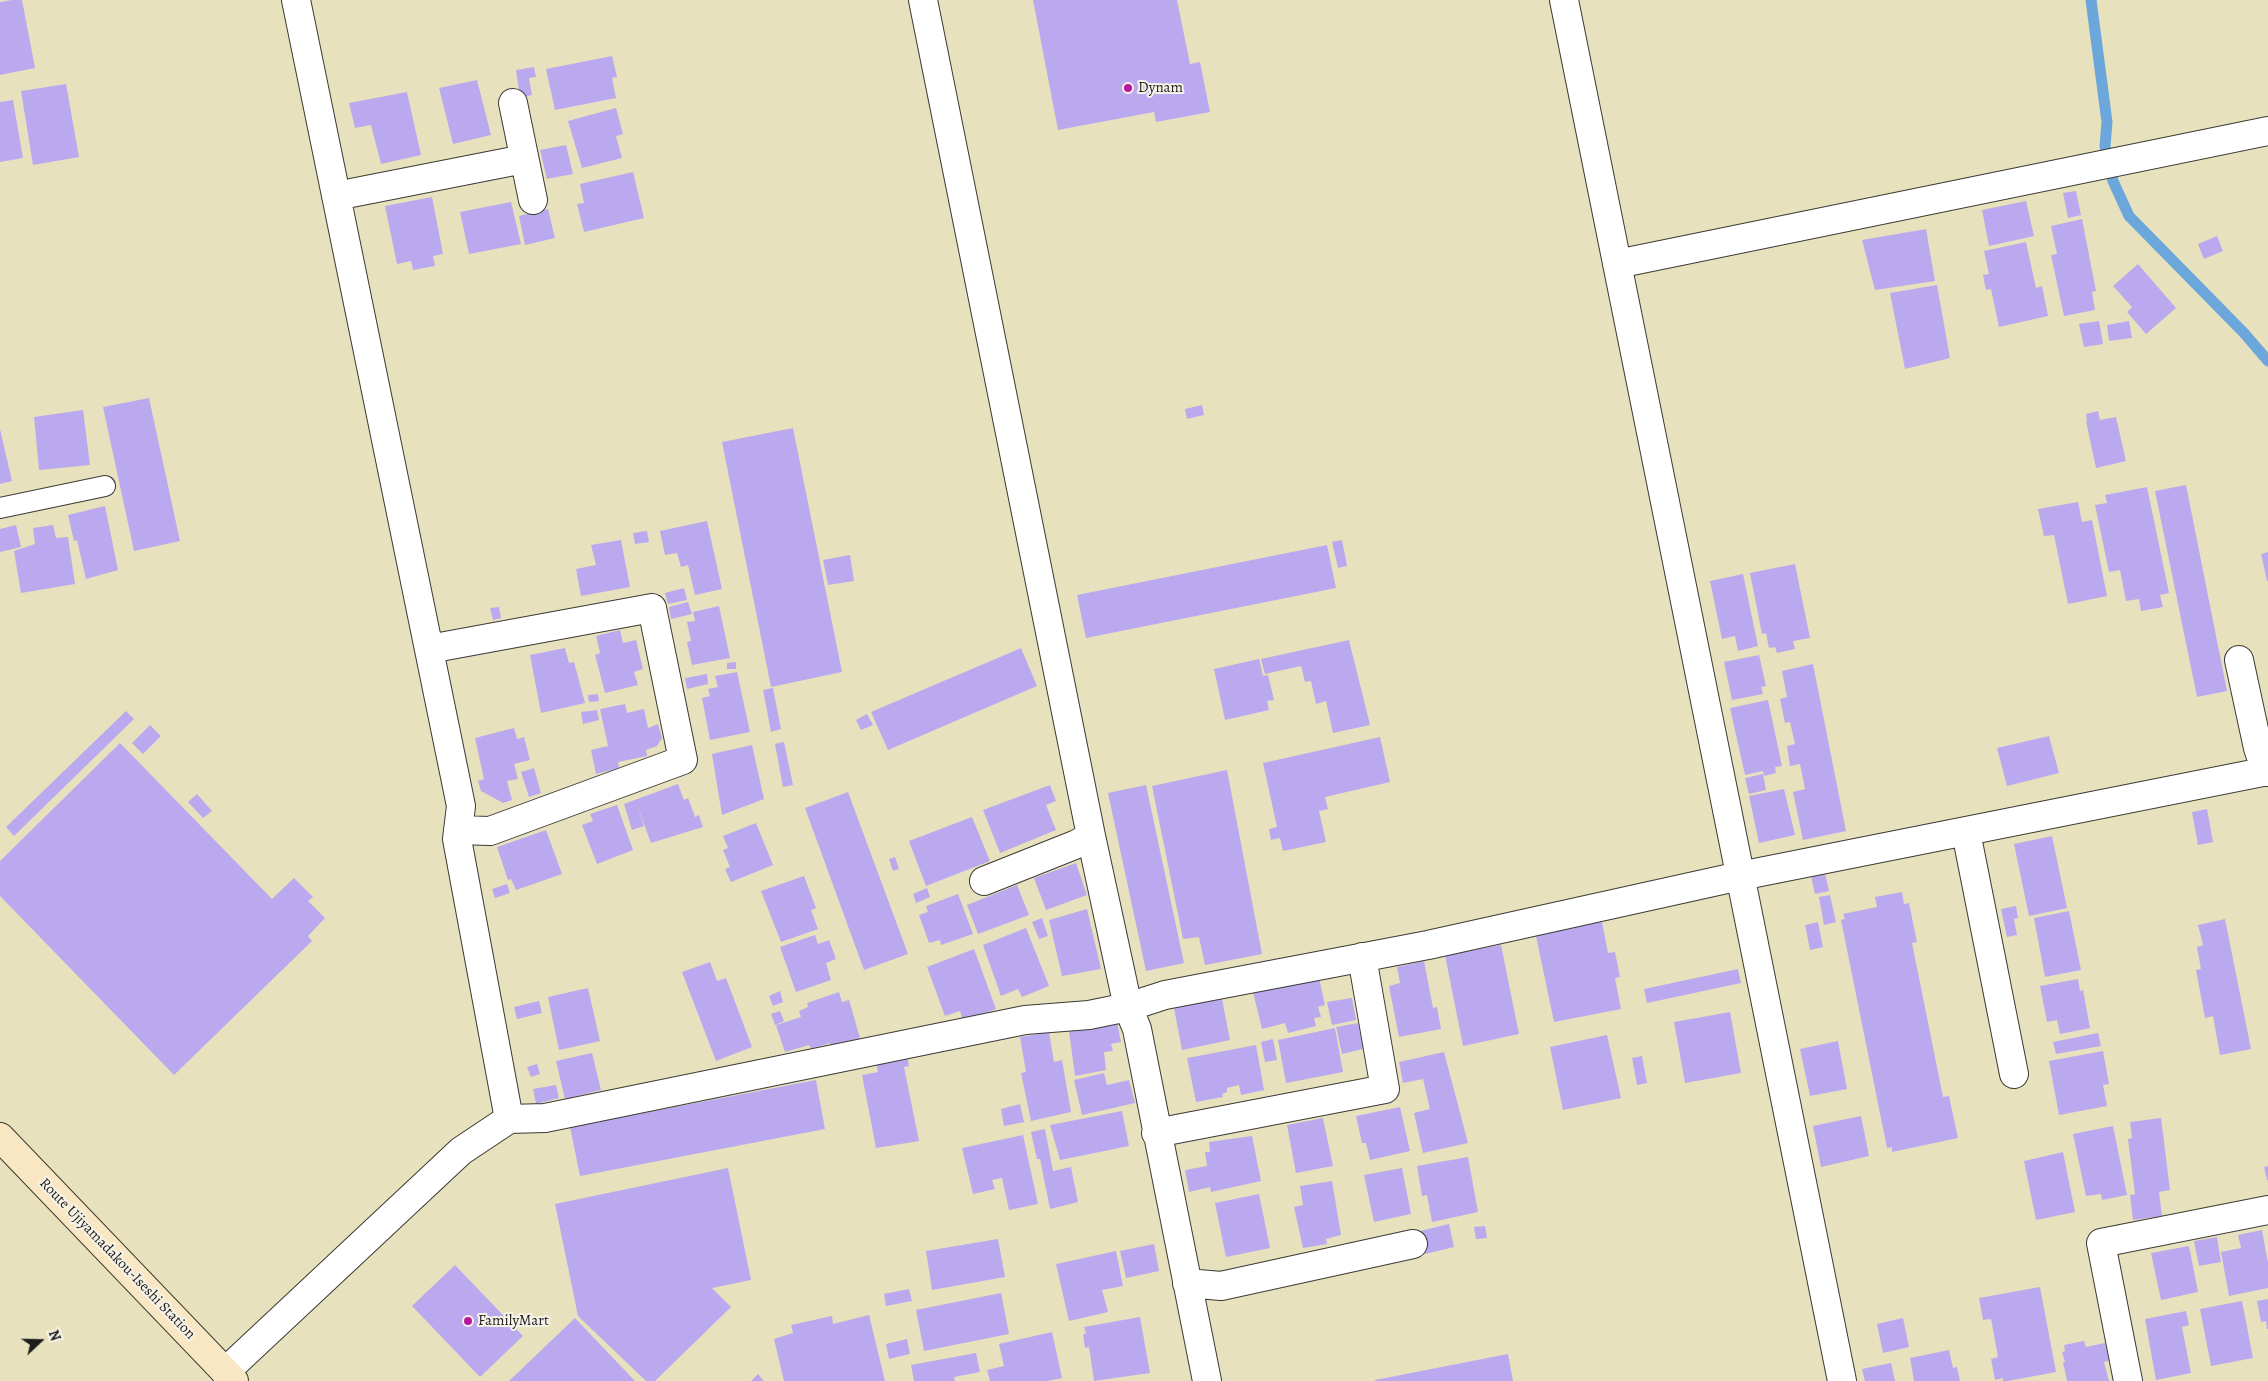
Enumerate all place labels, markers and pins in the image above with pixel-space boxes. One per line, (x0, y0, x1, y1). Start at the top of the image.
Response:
place label: Dynam (1138, 79, 1183, 97)
marker: Dynam (1122, 82, 1134, 94)
place label: FamilyMart (478, 1312, 549, 1330)
marker: FamilyMart (462, 1315, 474, 1327)

